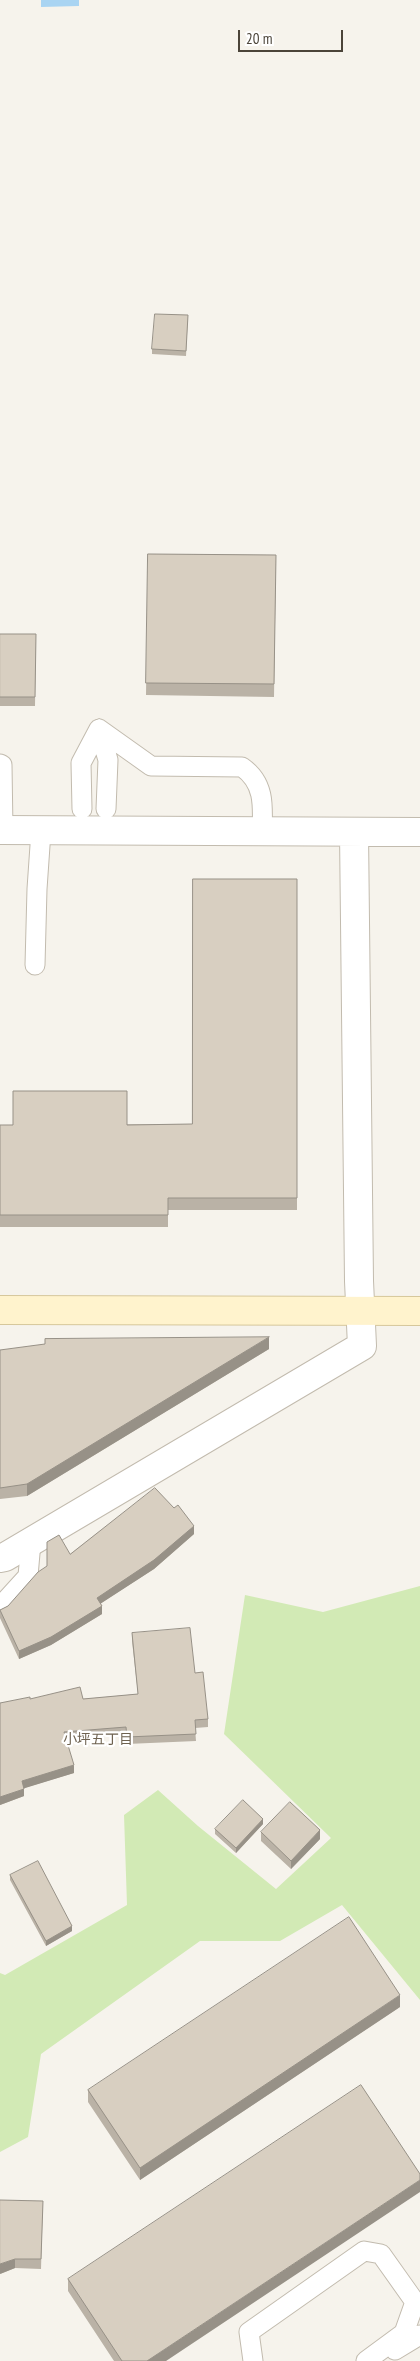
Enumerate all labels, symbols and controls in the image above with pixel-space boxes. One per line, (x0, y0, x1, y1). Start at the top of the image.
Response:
scale bar (240, 20, 345, 52)
text: 20 m (246, 29, 272, 48)
district label: 小坪五丁目 (63, 1732, 133, 1748)

